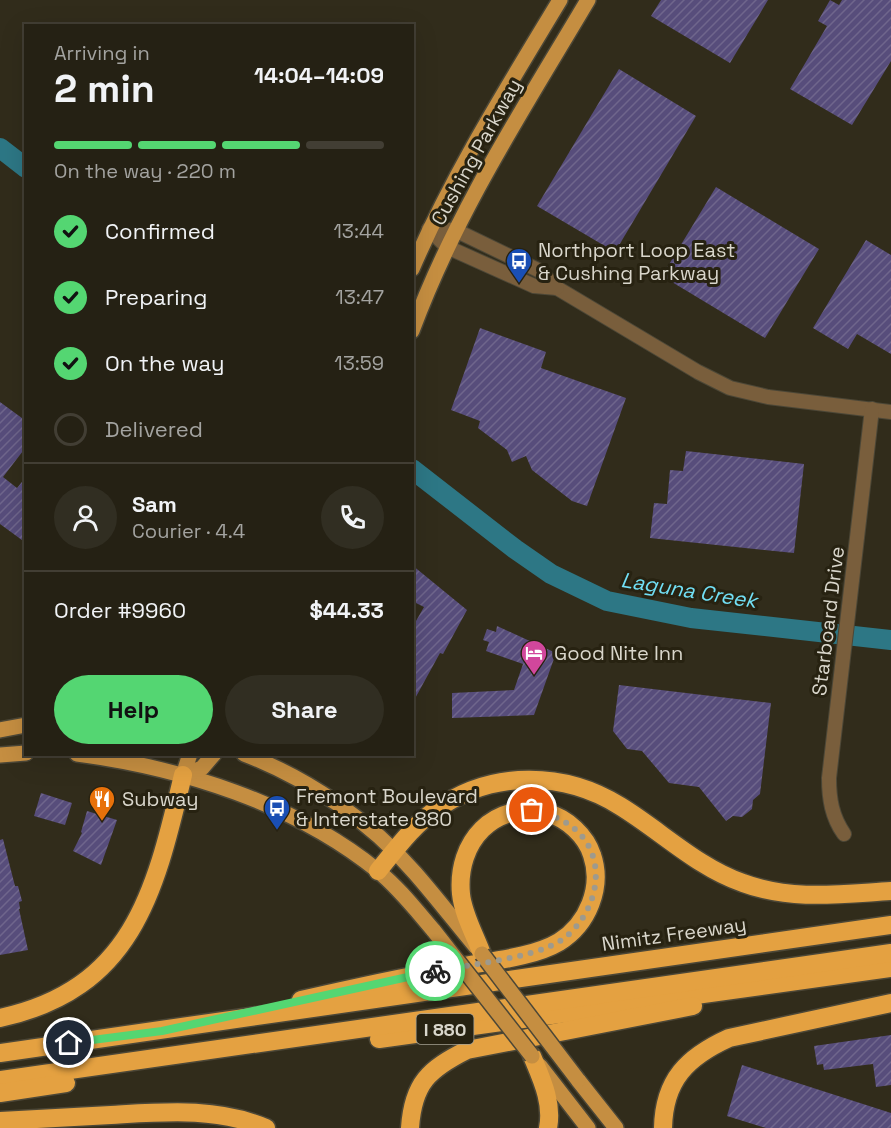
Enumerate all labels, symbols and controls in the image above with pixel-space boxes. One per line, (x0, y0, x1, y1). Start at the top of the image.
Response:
text: Arriving in (54, 40, 150, 66)
text: 14:04–14:09 (254, 61, 384, 89)
text: 2 min (54, 64, 155, 113)
street label: Cushing Parkway (425, 74, 527, 230)
text: On the way · 220 m (54, 158, 236, 184)
icon: check (54, 215, 87, 248)
text: Confirmed (105, 217, 215, 245)
text: 13:44 (334, 218, 384, 244)
place label: Northport Loop East & Cushing Parkway (538, 237, 736, 286)
bus stop icon: Northport Loop East & Cushing Parkway (504, 246, 534, 284)
icon: check (54, 281, 87, 314)
text: Preparing (105, 283, 207, 311)
text: 13:47 (335, 284, 384, 310)
icon: check (54, 347, 87, 380)
text: On the way (105, 349, 224, 377)
text: 13:59 (334, 350, 384, 376)
text: Delivered (105, 415, 203, 443)
button: person (54, 486, 117, 549)
button: phone (321, 486, 384, 549)
text: Sam (132, 490, 177, 518)
text: Courier · 4.4 (132, 518, 245, 544)
street label: Starboard Drive (806, 545, 850, 697)
water label: Laguna Creek (619, 566, 761, 614)
text: Order #9960 (54, 596, 186, 624)
text: $44.33 (309, 596, 384, 624)
hotel icon: Good Nite Inn (519, 638, 549, 676)
place label: Good Nite Inn (554, 640, 683, 666)
button: Help (54, 675, 213, 744)
button: Share (225, 675, 384, 744)
place label: Fremont Boulevard & Interstate 880 (296, 783, 478, 832)
restaurant icon: Subway (87, 784, 117, 822)
pin (506, 784, 557, 835)
place label: Subway (122, 786, 199, 812)
bus stop icon: Fremont Boulevard & Interstate 880 (262, 793, 292, 831)
icon: bag (515, 793, 548, 826)
street label: Nimitz Freeway (600, 911, 748, 957)
courier (405, 941, 465, 1001)
icon: bike (419, 955, 452, 988)
road number: I 880 (416, 1014, 474, 1044)
pin (43, 1017, 94, 1068)
icon: home (52, 1026, 85, 1059)

